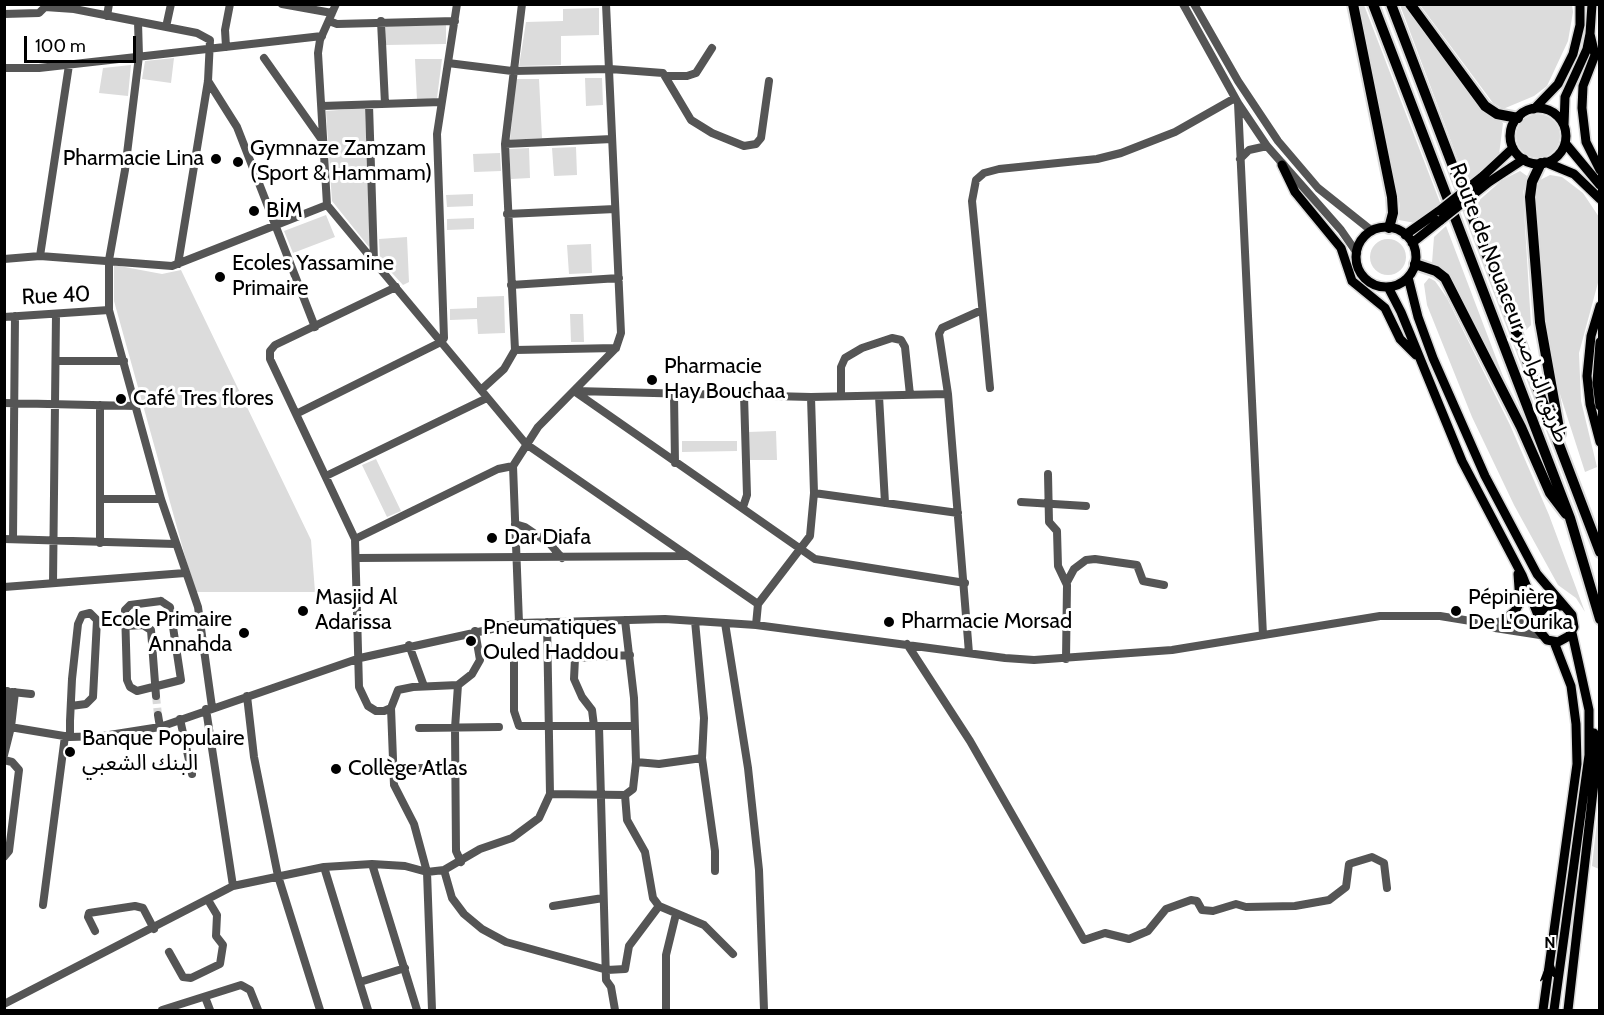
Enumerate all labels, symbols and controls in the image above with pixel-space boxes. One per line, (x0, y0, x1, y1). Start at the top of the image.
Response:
scale bar (27, 24, 140, 62)
text: 100 m (35, 35, 86, 57)
place label: Gymnaze Zamzam (Sport & Hammam) (250, 136, 432, 188)
place label: Pharmacie Lina (63, 146, 204, 172)
marker: Pharmacie Lina (209, 152, 223, 166)
marker: Gymnaze Zamzam (Sport & Hammam) (231, 155, 245, 169)
street label: Route de Nouaceur طريق النواصر (1443, 159, 1575, 447)
place label: BİM (266, 198, 303, 224)
marker: BİM (247, 204, 261, 218)
place label: Ecoles Yassamine Primaire (232, 251, 394, 302)
marker: Ecoles Yassamine Primaire (213, 270, 227, 284)
street label: Rue 40 (21, 281, 91, 311)
place label: Pharmacie Hay Bouchaa (664, 354, 785, 406)
marker: Pharmacie Hay Bouchaa (645, 373, 659, 387)
place label: Café Tres flores (133, 386, 274, 412)
marker: Café Tres flores (114, 392, 128, 406)
place label: Dar Diafa (504, 525, 591, 551)
marker: Dar Diafa (485, 531, 499, 545)
place label: Masjid Al Adarissa (315, 585, 397, 636)
place label: Pépinière De L'Ourika (1468, 585, 1573, 636)
marker: Masjid Al Adarissa (296, 604, 310, 618)
marker: Pépinière De L'Ourika (1449, 604, 1463, 618)
place label: Ecole Primaire Annahda (100, 607, 232, 658)
place label: Pharmacie Morsad (901, 609, 1072, 635)
place label: Pneumatiques Ouled Haddou (483, 615, 619, 666)
marker: Pharmacie Morsad (882, 615, 896, 629)
marker: Ecole Primaire Annahda (237, 626, 251, 640)
marker: Pneumatiques Ouled Haddou (464, 634, 478, 648)
place label: Banque Populaire البنك الشعبي (82, 726, 245, 778)
marker: Banque Populaire البنك الشعبي (63, 745, 77, 759)
place label: Collège Atlas (348, 756, 467, 782)
marker: Collège Atlas (329, 762, 343, 776)
north arrow (1520, 931, 1580, 991)
text: N (1544, 933, 1556, 952)

